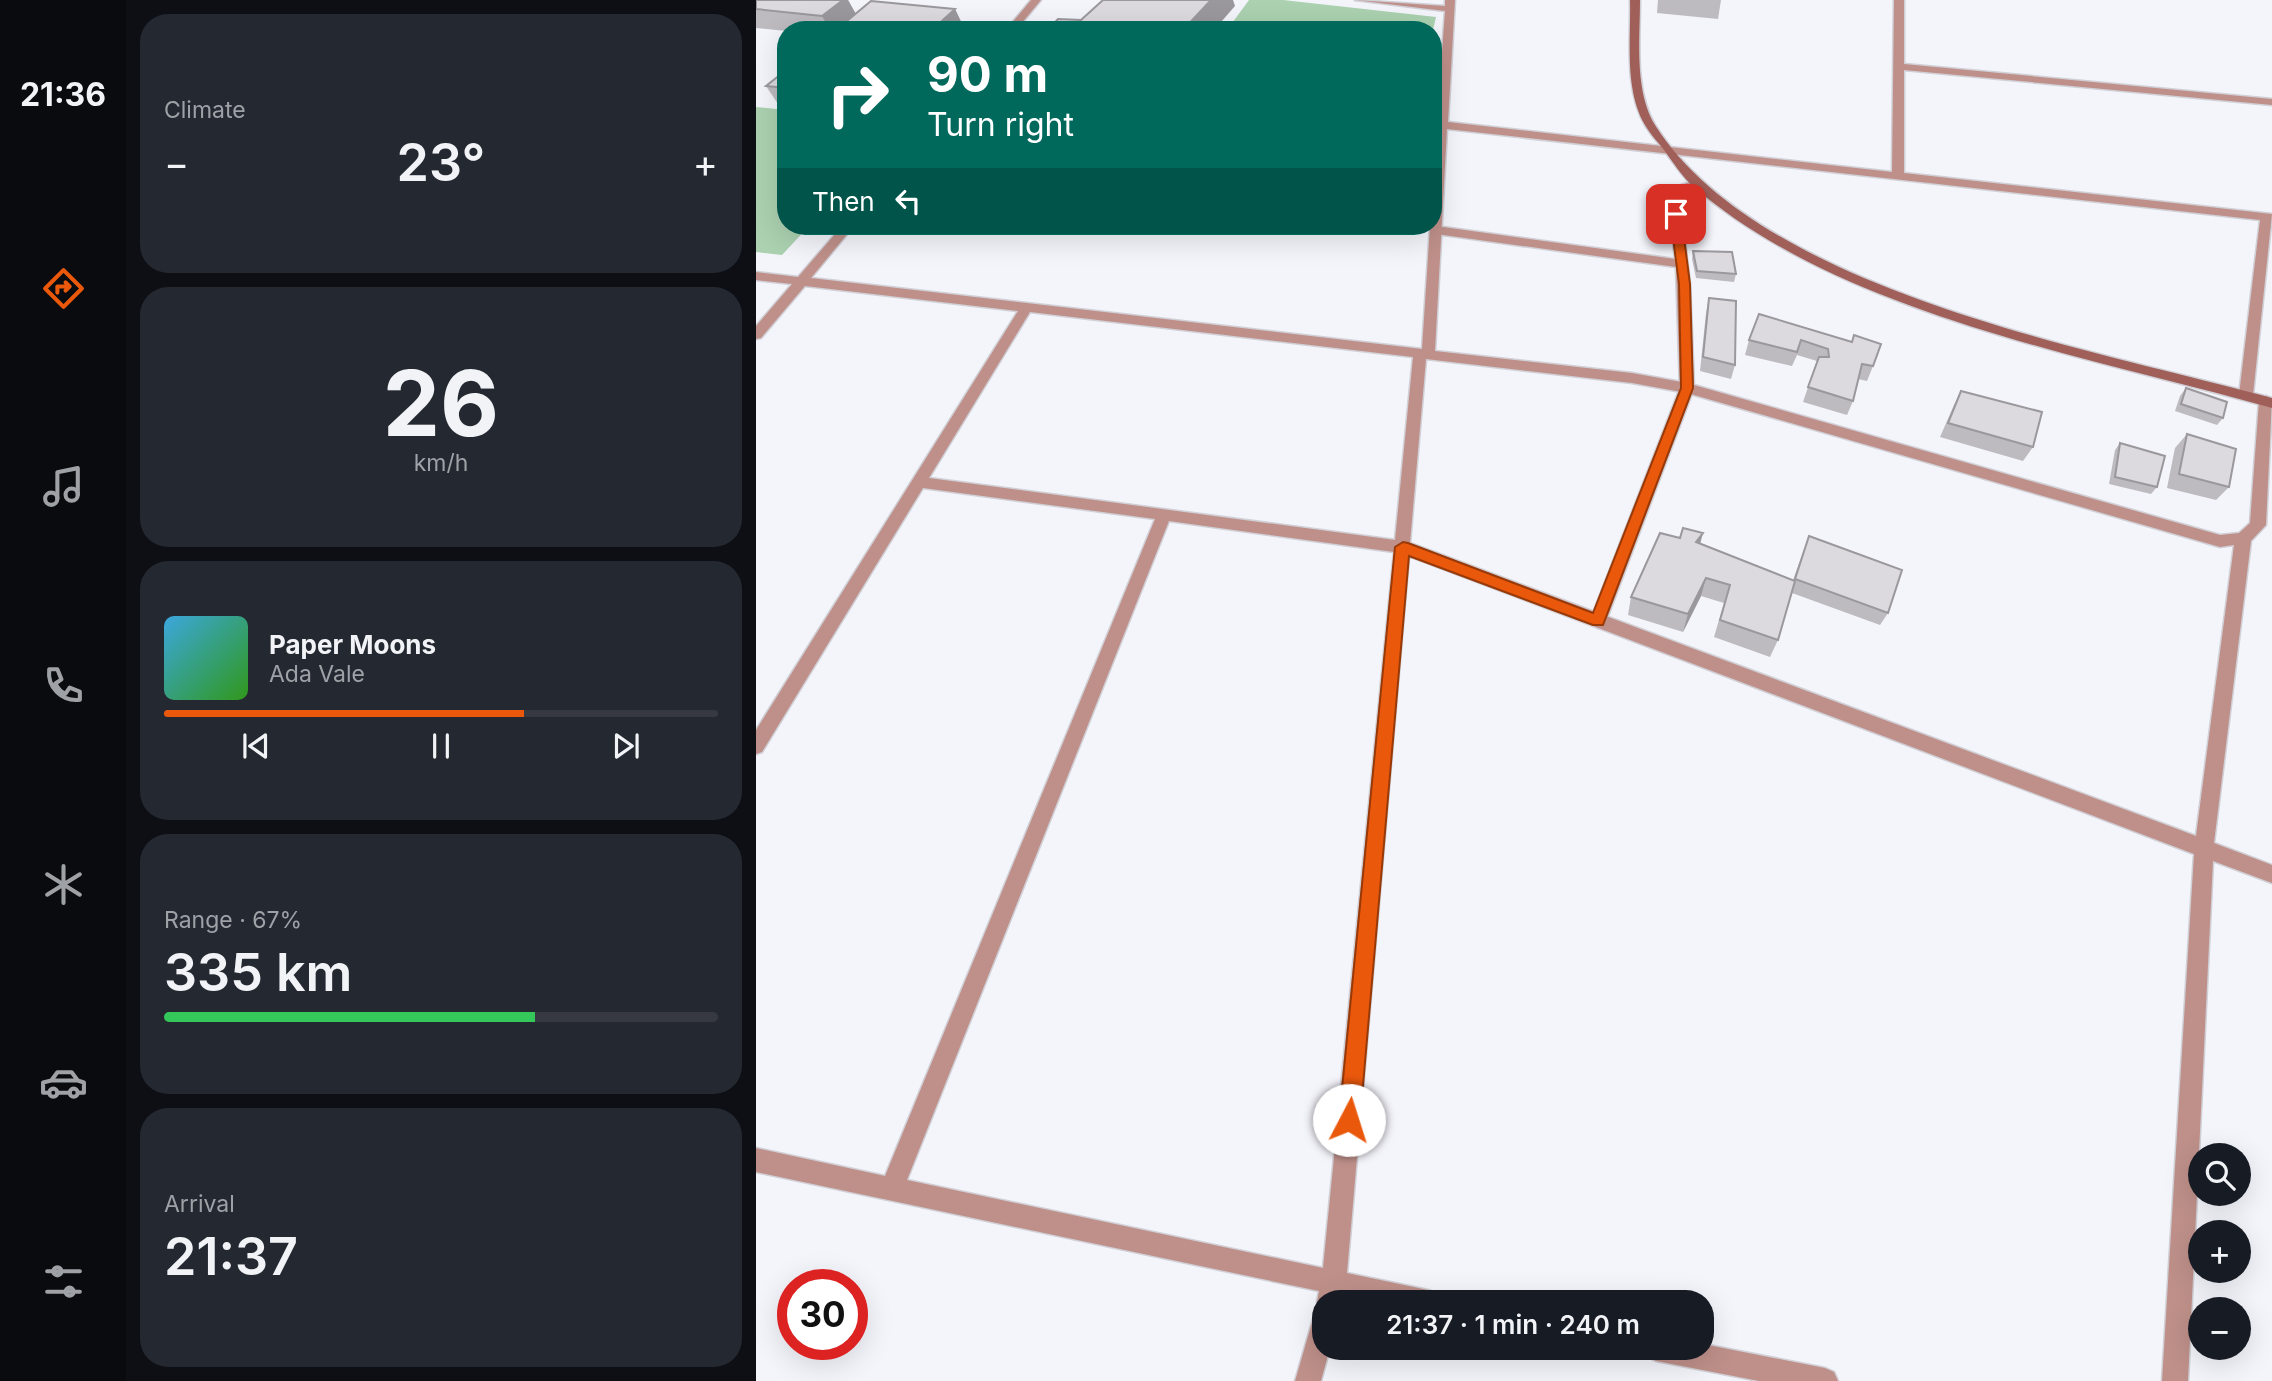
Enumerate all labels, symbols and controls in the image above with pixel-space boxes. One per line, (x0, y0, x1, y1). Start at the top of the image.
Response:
text: 90 m (927, 45, 1048, 104)
icon: right (812, 49, 903, 140)
text: 21:36 (20, 75, 106, 114)
text: Climate (164, 96, 246, 124)
text: Turn right (927, 105, 1074, 144)
text: 23° (397, 131, 485, 194)
text: − (164, 140, 189, 186)
text: + (693, 140, 718, 186)
icon: left (889, 182, 927, 220)
pin (1646, 184, 1706, 244)
text: Then (812, 186, 875, 217)
icon: arrive (1657, 195, 1695, 233)
icon: directions (39, 264, 88, 313)
text: 26 (383, 348, 499, 458)
text: km/h (414, 449, 468, 477)
icon: music (39, 462, 88, 511)
text: Paper Moons (269, 629, 436, 660)
text: Ada Vale (269, 660, 365, 688)
icon: phone (39, 661, 88, 710)
icon: previous (237, 727, 275, 765)
icon: pause (422, 727, 460, 765)
icon: next (607, 727, 645, 765)
icon: climate (39, 860, 88, 909)
text: Range · 67% (164, 906, 302, 934)
text: 335 km (164, 941, 352, 1004)
icon: car (39, 1058, 88, 1107)
position arrow (1312, 1083, 1386, 1157)
map controls (2188, 1143, 2251, 1360)
button: search (2188, 1143, 2251, 1206)
text: Arrival (164, 1190, 235, 1218)
button: + (2188, 1220, 2251, 1283)
text: 21:37 (164, 1225, 298, 1288)
icon: filters (39, 1257, 88, 1306)
speed limit sign: 30 (777, 1269, 868, 1360)
button: − (2188, 1297, 2251, 1360)
text: 21:37 · 1 min · 240 m (1386, 1309, 1640, 1340)

